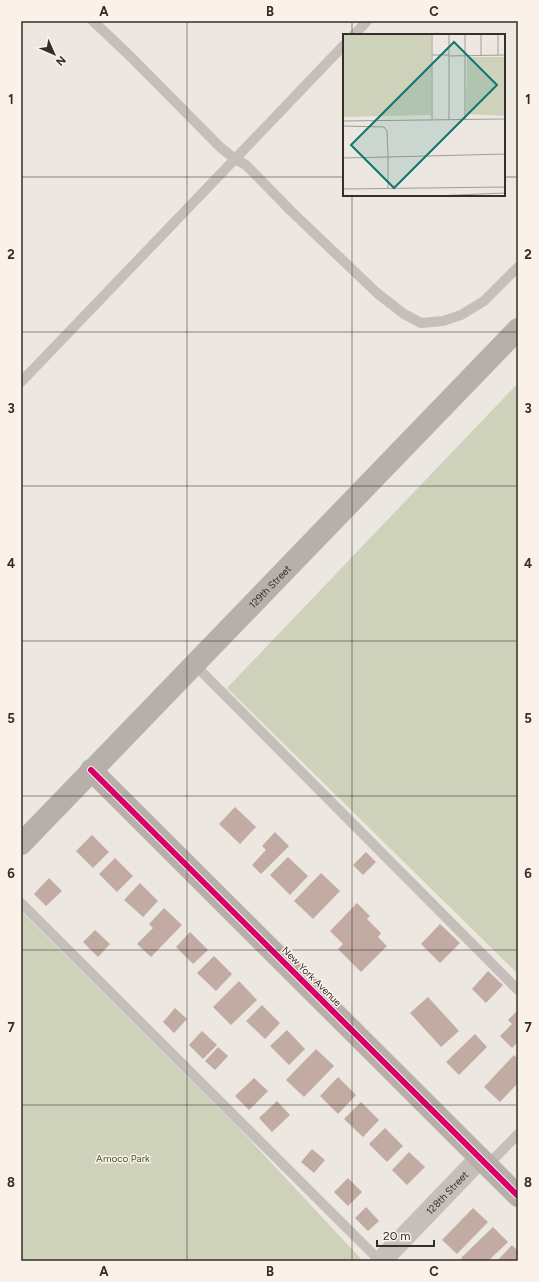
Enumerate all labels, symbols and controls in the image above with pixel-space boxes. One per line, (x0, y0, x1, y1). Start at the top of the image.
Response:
text: A (99, 4, 109, 19)
text: B (266, 4, 274, 19)
text: C (429, 4, 439, 19)
north arrow (34, 34, 74, 74)
inset map (343, 34, 505, 196)
text: N (53, 53, 68, 68)
text: 1 (8, 92, 14, 107)
text: 1 (525, 92, 531, 107)
text: 2 (7, 247, 15, 262)
text: 2 (524, 247, 532, 262)
text: 3 (7, 401, 15, 416)
text: 3 (524, 401, 532, 416)
text: 4 (7, 556, 15, 571)
text: 4 (524, 556, 532, 571)
street label: 129th Street (246, 562, 294, 611)
text: 5 (7, 711, 15, 726)
text: 5 (524, 711, 532, 726)
text: 6 (7, 866, 15, 881)
text: 6 (524, 866, 532, 881)
street label: New York Avenue (279, 944, 345, 1009)
text: 7 (7, 1020, 15, 1035)
text: 7 (524, 1020, 532, 1035)
park label: Amoco Park (96, 1152, 150, 1165)
street label: 128th Street (423, 1168, 471, 1217)
text: 8 (7, 1175, 15, 1190)
text: 8 (524, 1175, 532, 1190)
scale bar (377, 1222, 434, 1248)
text: 20 m (383, 1229, 411, 1243)
text: A (99, 1264, 109, 1279)
text: B (266, 1264, 274, 1279)
text: C (429, 1264, 439, 1279)

